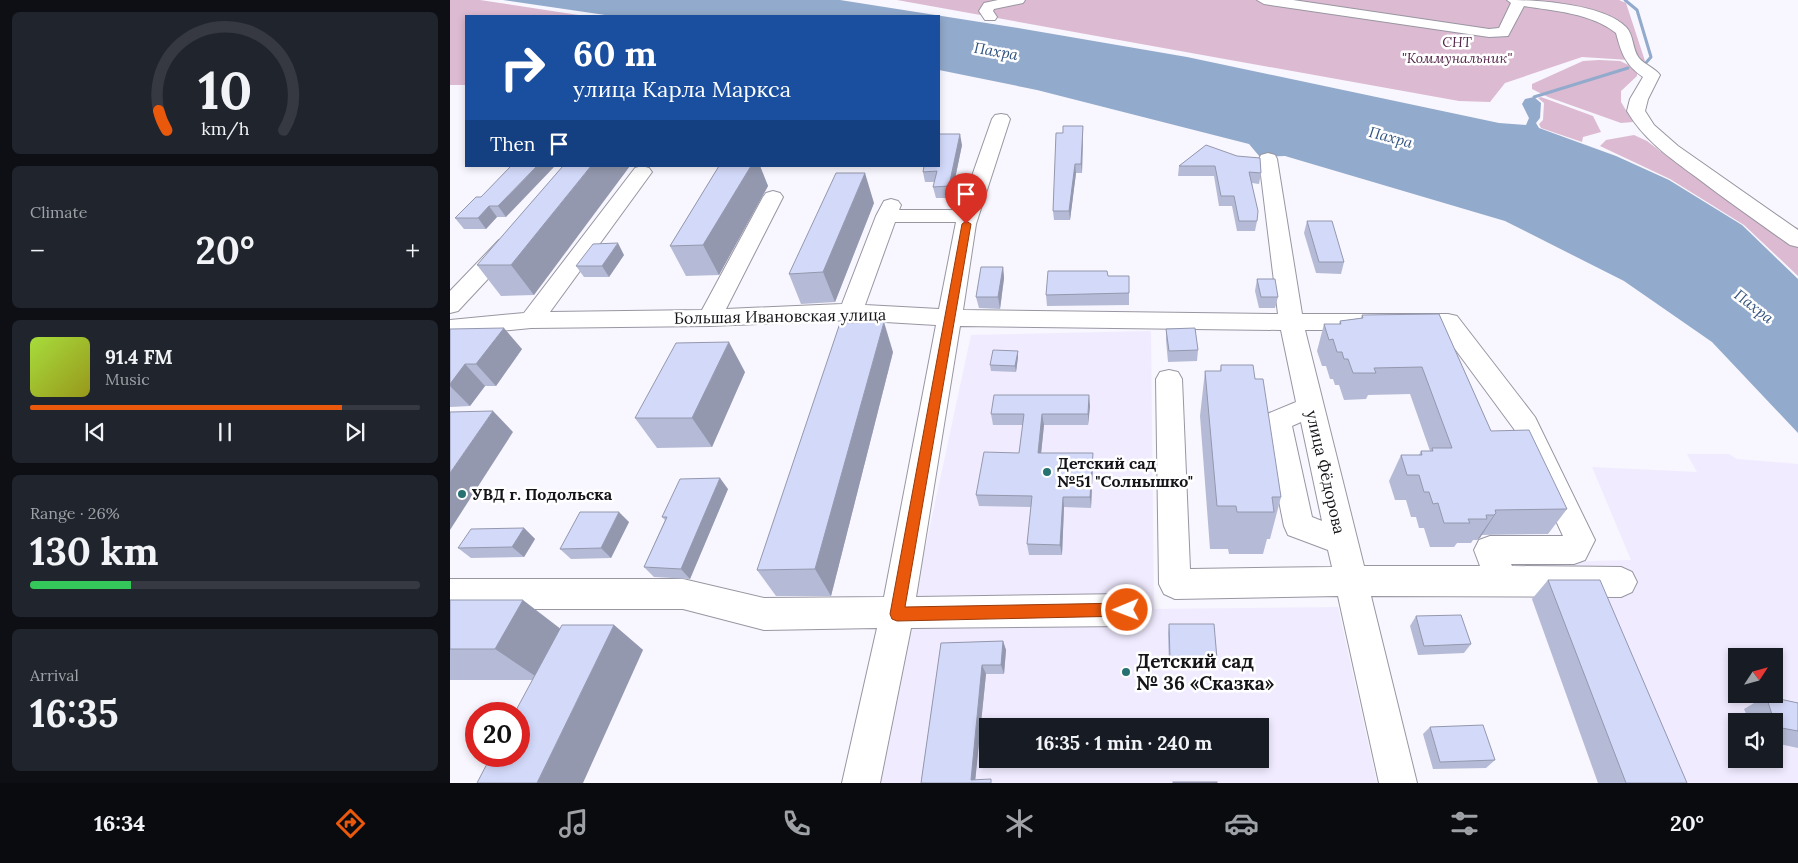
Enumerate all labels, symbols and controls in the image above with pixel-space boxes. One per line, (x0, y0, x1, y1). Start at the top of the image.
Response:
text: 60 m (573, 31, 657, 76)
park label: СНТ "Коммунальник" (1402, 33, 1512, 67)
icon: right (490, 35, 555, 100)
water label: Пахра (972, 38, 1020, 64)
text: 10 (198, 57, 252, 123)
text: улица Карла Маркса (573, 75, 791, 103)
text: km/h (201, 117, 249, 140)
water label: Пахра (1367, 122, 1416, 152)
icon: arrive (545, 130, 573, 158)
text: Then (490, 132, 535, 156)
pin (945, 173, 987, 224)
icon: arrive (952, 180, 980, 208)
text: Climate (30, 202, 87, 222)
text: 20° (196, 226, 254, 274)
text: − (30, 233, 45, 269)
text: + (405, 233, 420, 269)
water label: Пахра (1731, 285, 1778, 328)
street label: Большая Ивановская улица (674, 304, 886, 328)
text: 91.4 FM (105, 345, 173, 369)
text: Music (105, 369, 150, 389)
street label: улица Фёдорова (1302, 408, 1350, 536)
icon: previous (81, 418, 109, 446)
icon: pause (211, 418, 239, 446)
icon: next (341, 418, 369, 446)
place label: Детский сад №51 "Солнышко" (1057, 453, 1193, 491)
marker: Детский сад №51 "Солнышко" (1041, 466, 1053, 478)
place label: УВД г. Подольска (472, 484, 613, 504)
marker: УВД г. Подольска (456, 488, 468, 500)
text: Range · 26% (30, 503, 120, 523)
text: 130 km (30, 527, 158, 575)
position arrow (1100, 583, 1152, 635)
north arrow (1728, 648, 1782, 702)
map controls (1728, 648, 1783, 768)
place label: Детский сад № 36 «Сказка» (1136, 649, 1274, 695)
text: Arrival (30, 665, 79, 685)
marker: Детский сад № 36 «Сказка» (1120, 666, 1132, 678)
text: 16:35 (30, 689, 119, 737)
speed limit sign: 20 (465, 702, 530, 767)
button: sound (1728, 713, 1783, 768)
text: 16:35 · 1 min · 240 m (1036, 731, 1212, 755)
icon: directions (333, 806, 368, 841)
icon: music (556, 806, 591, 841)
icon: phone (779, 806, 814, 841)
icon: climate (1002, 806, 1037, 841)
icon: car (1224, 806, 1259, 841)
icon: filters (1447, 806, 1482, 841)
text: 16:34 (94, 809, 145, 837)
text: 20° (1670, 809, 1704, 837)

